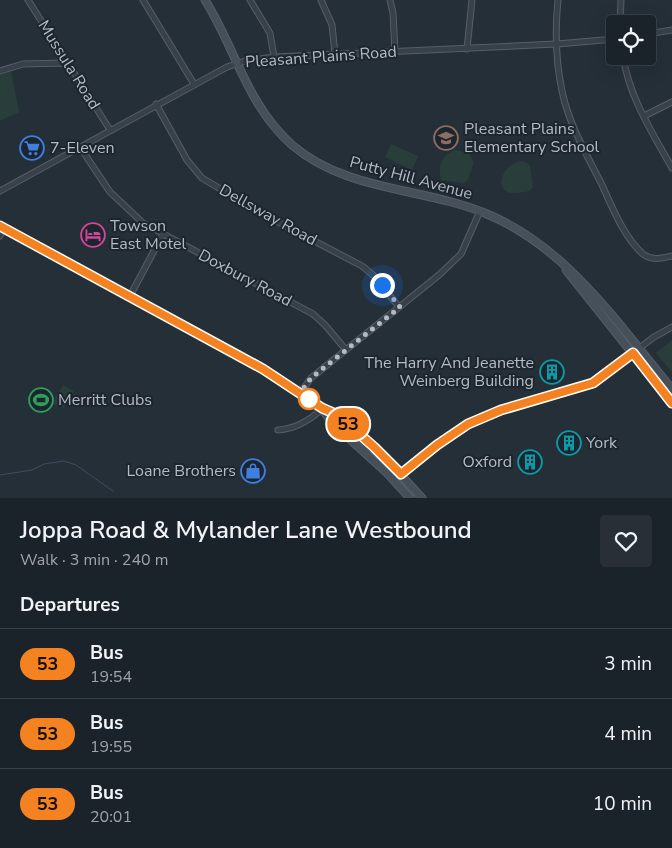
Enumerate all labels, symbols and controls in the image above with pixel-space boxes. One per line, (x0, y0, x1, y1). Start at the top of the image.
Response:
map controls (606, 15, 656, 65)
button: locate (606, 15, 656, 65)
street label: Mussula Road (33, 16, 105, 114)
street label: Pleasant Plains Road (244, 41, 398, 73)
place label: Pleasant Plains Elementary School (464, 118, 600, 158)
school or university icon: Pleasant Plains Elementary School (433, 125, 459, 151)
supermarket icon: 7-Eleven (19, 135, 45, 161)
place label: 7-Eleven (50, 137, 115, 159)
street label: Putty Hill Avenue (347, 151, 475, 205)
street label: Dellsway Road (215, 179, 321, 251)
place label: Towson East Motel (110, 215, 187, 255)
hotel icon: Towson East Motel (80, 222, 106, 248)
street label: Doxbury Road (194, 244, 296, 312)
your location (370, 273, 395, 298)
place label: The Harry And Jeanette Weinberg Building (364, 352, 534, 392)
building icon: The Harry And Jeanette Weinberg Building (539, 359, 565, 385)
sports icon: Merritt Clubs (28, 387, 54, 413)
unlabelled marker (298, 388, 320, 410)
place label: Merritt Clubs (58, 389, 152, 411)
line badge: 53 (326, 408, 370, 440)
text: 53 (337, 412, 359, 436)
building icon: York (556, 430, 582, 456)
place label: York (585, 432, 618, 454)
building icon: Oxford (517, 449, 543, 475)
place label: Oxford (462, 451, 512, 473)
shop icon: Loane Brothers (240, 458, 266, 484)
place label: Loane Brothers (127, 460, 236, 482)
text: Joppa Road & Mylander Lane Westbound (20, 514, 472, 546)
button: heart (600, 515, 652, 567)
text: Walk · 3 min · 240 m (20, 549, 168, 571)
text: Departures (20, 592, 120, 618)
text: Bus (90, 640, 123, 666)
text: 3 min (604, 651, 652, 677)
text: 53 (37, 652, 58, 676)
text: 19:54 (90, 666, 132, 688)
text: Bus (90, 710, 123, 736)
text: 4 min (604, 721, 652, 747)
text: 53 (37, 722, 58, 746)
text: 19:55 (90, 736, 132, 758)
text: Bus (90, 780, 123, 806)
text: 10 min (593, 791, 652, 817)
text: 53 (37, 792, 58, 816)
text: 20:01 (90, 806, 132, 828)

